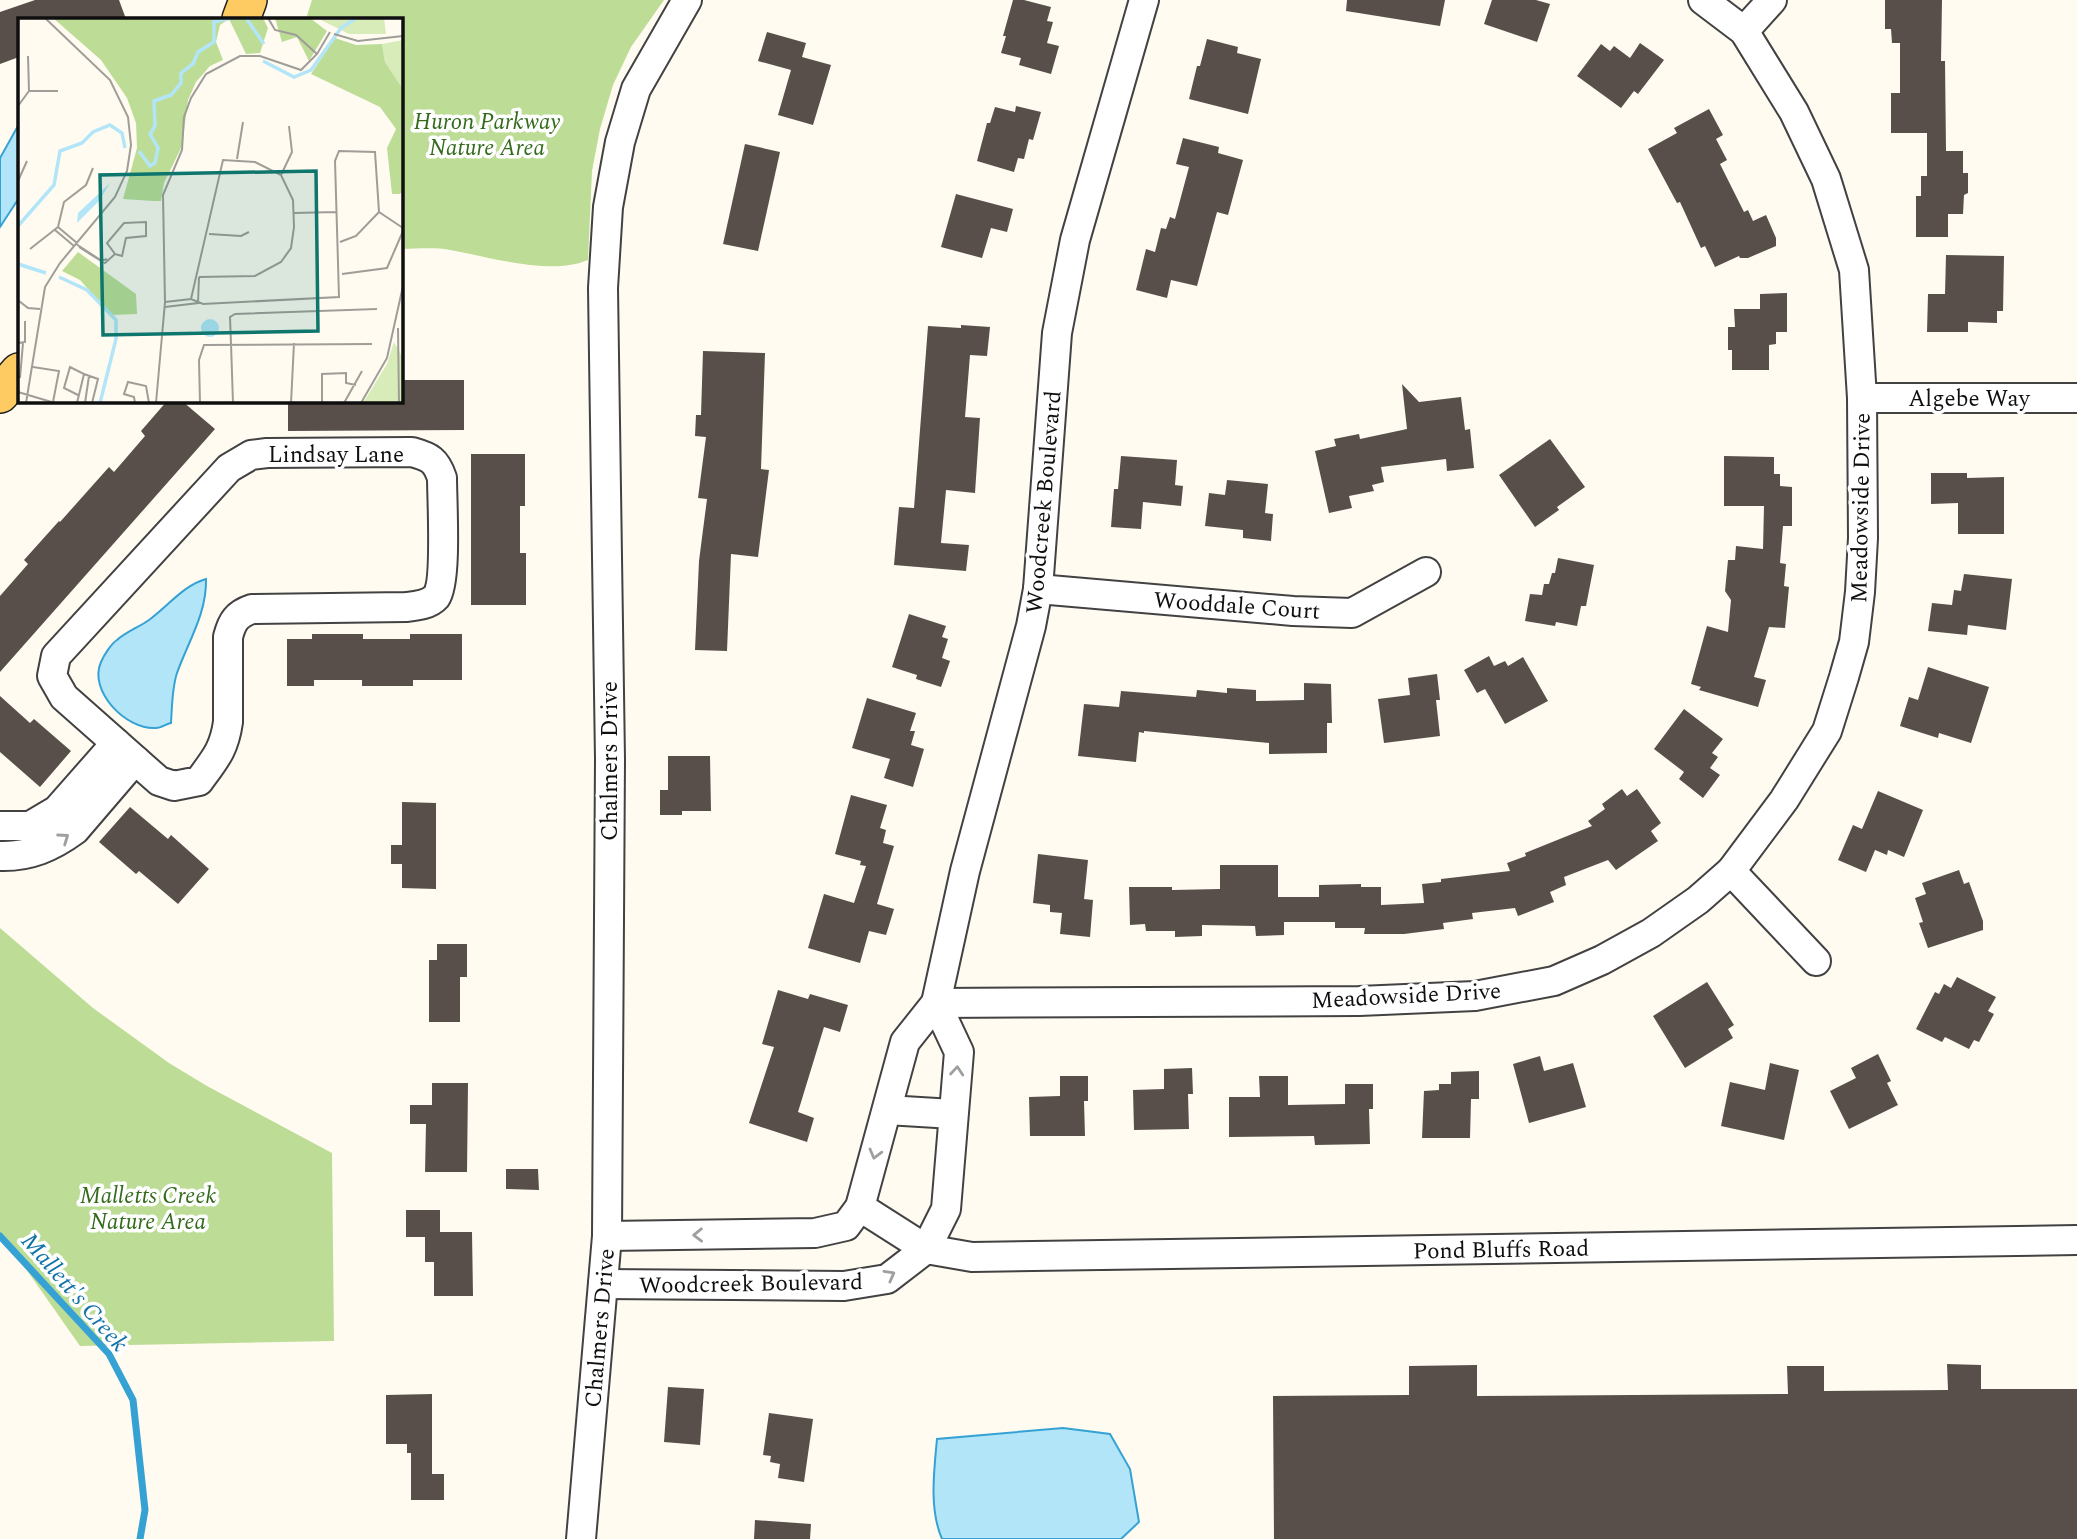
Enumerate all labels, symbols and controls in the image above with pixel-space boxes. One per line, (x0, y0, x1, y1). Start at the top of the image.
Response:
inset map (18, 18, 402, 402)
park label: Huron Parkway Nature Area (414, 105, 561, 166)
street label: Algebe Way (1908, 382, 2031, 417)
street label: Woodcreek Boulevard (1017, 389, 1072, 615)
street label: Meadowside Drive (1842, 413, 1881, 603)
street label: Lindsay Lane (268, 438, 404, 473)
street label: Wooddale Court (1152, 583, 1321, 630)
street label: Chalmers Drive (593, 681, 628, 841)
one-way arrow (56, 834, 69, 846)
street label: Meadowside Drive (1310, 974, 1502, 1019)
one-way arrow (949, 1066, 964, 1077)
one-way arrow (869, 1148, 883, 1160)
park label: Malletts Creek Nature Area (80, 1179, 216, 1240)
water label: Mallett's Creek (12, 1225, 137, 1360)
one-way arrow (692, 1227, 703, 1242)
street label: Pond Bluffs Road (1412, 1231, 1590, 1270)
street label: Chalmers Drive (576, 1247, 625, 1409)
street label: Woodcreek Boulevard (639, 1265, 863, 1304)
one-way arrow (882, 1269, 895, 1283)

